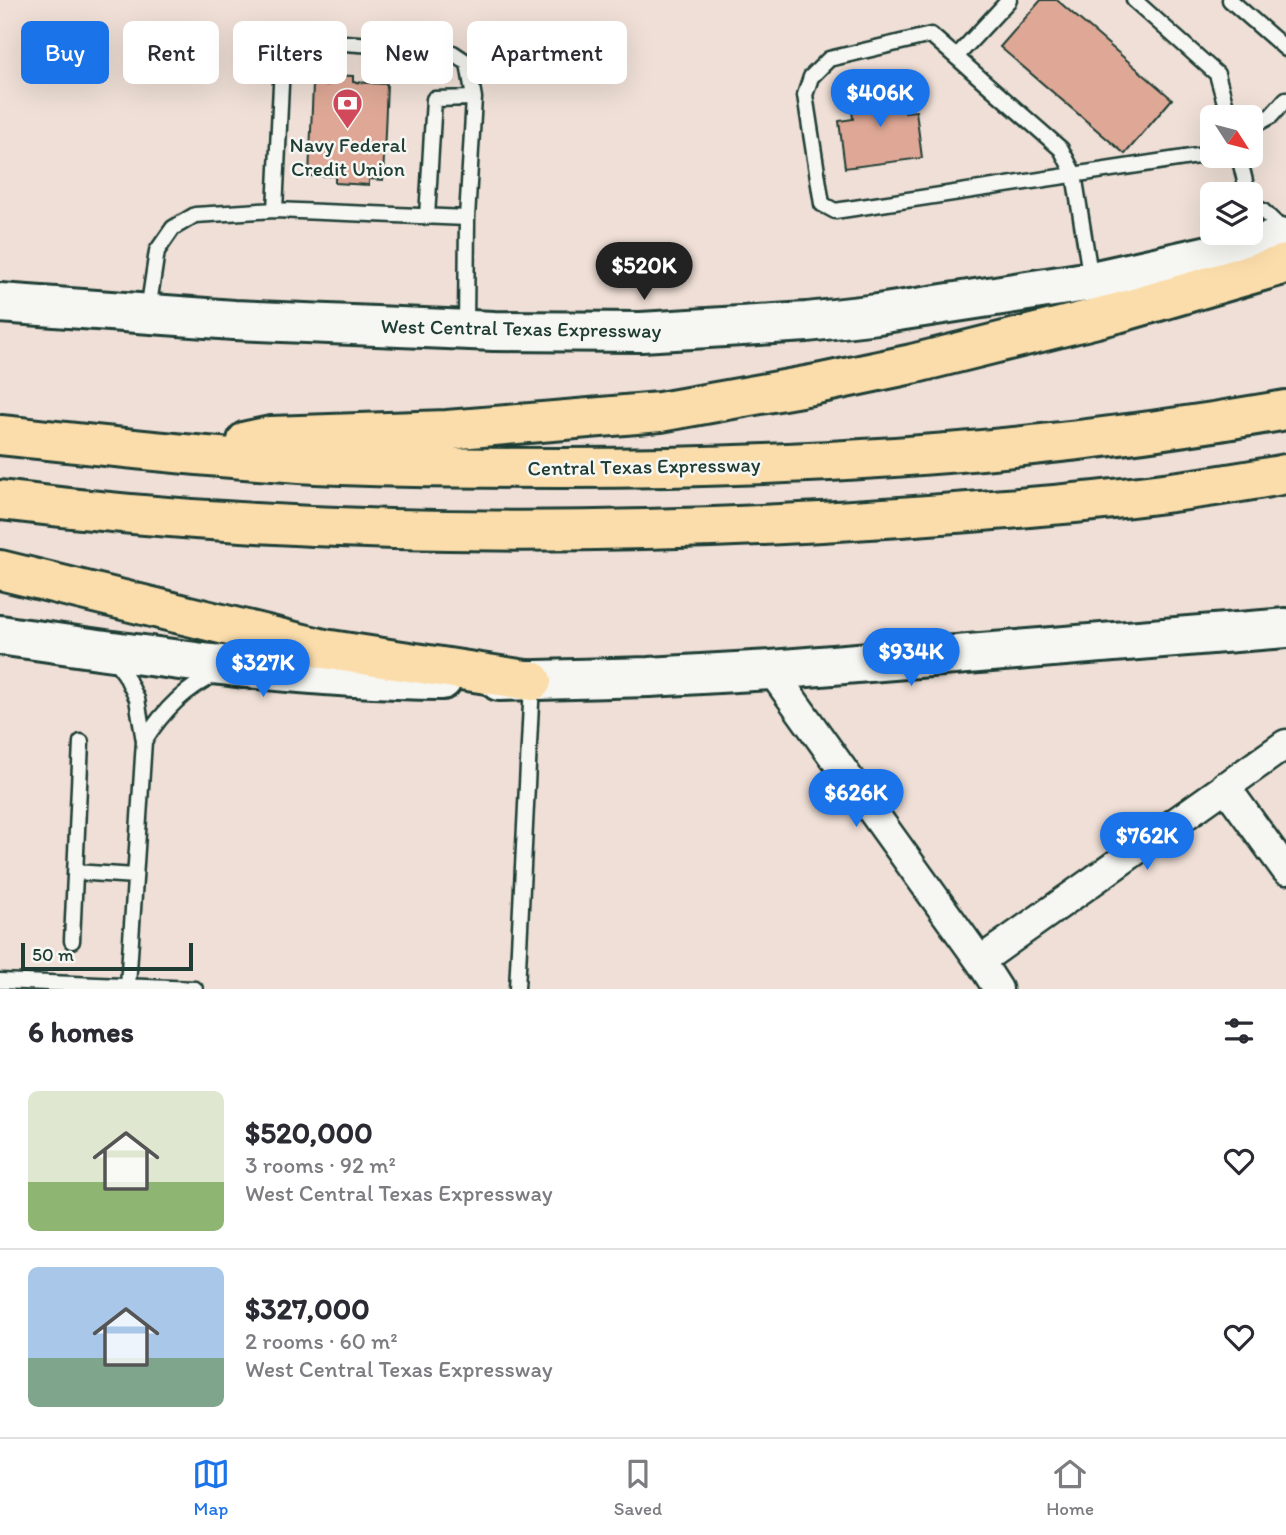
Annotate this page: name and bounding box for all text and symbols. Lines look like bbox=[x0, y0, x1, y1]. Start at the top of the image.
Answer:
chip: Buy bbox=[21, 21, 109, 84]
chip: Rent bbox=[123, 21, 219, 84]
chip: Filters bbox=[233, 21, 347, 84]
chip: New bbox=[361, 21, 453, 84]
chip: Apartment bbox=[467, 21, 627, 84]
pin: $406K bbox=[831, 69, 929, 129]
text: $406K bbox=[847, 78, 913, 106]
bank icon: Navy Federal Credit Union bbox=[331, 87, 365, 131]
north arrow bbox=[1200, 105, 1264, 168]
map controls bbox=[1200, 105, 1263, 245]
place label: Navy Federal Credit Union bbox=[290, 132, 407, 181]
button: layers bbox=[1200, 182, 1263, 245]
pin: $520K bbox=[595, 243, 693, 302]
text: $520K bbox=[612, 251, 676, 279]
street label: West Central Texas Expressway bbox=[380, 313, 662, 343]
street label: Central Texas Expressway bbox=[527, 451, 761, 481]
pin: $934K bbox=[862, 628, 960, 688]
text: $934K bbox=[879, 637, 943, 665]
pin: $327K bbox=[214, 640, 312, 699]
text: $327K bbox=[232, 648, 294, 676]
pin: $626K bbox=[807, 770, 905, 829]
text: $626K bbox=[825, 778, 887, 806]
pin: $762K bbox=[1098, 812, 1196, 872]
text: $762K bbox=[1116, 821, 1178, 849]
scale bar bbox=[21, 940, 192, 972]
text: 50 m bbox=[32, 943, 74, 966]
icon: filters bbox=[1220, 1012, 1258, 1050]
text: 6 homes bbox=[28, 1013, 134, 1050]
text: $520,000 bbox=[245, 1114, 373, 1151]
icon: home bbox=[84, 1119, 168, 1203]
icon: heart bbox=[1220, 1142, 1258, 1180]
text: 3 rooms · 92 m² bbox=[245, 1151, 396, 1179]
text: West Central Texas Expressway bbox=[245, 1179, 553, 1207]
text: $327,000 bbox=[245, 1290, 370, 1327]
icon: home bbox=[84, 1295, 168, 1379]
icon: heart bbox=[1220, 1318, 1258, 1356]
text: 2 rooms · 60 m² bbox=[245, 1327, 398, 1355]
text: West Central Texas Expressway bbox=[245, 1355, 553, 1383]
tab: Map bbox=[192, 1455, 230, 1520]
tab: Saved bbox=[614, 1455, 662, 1520]
tab: Home bbox=[1046, 1455, 1094, 1520]

